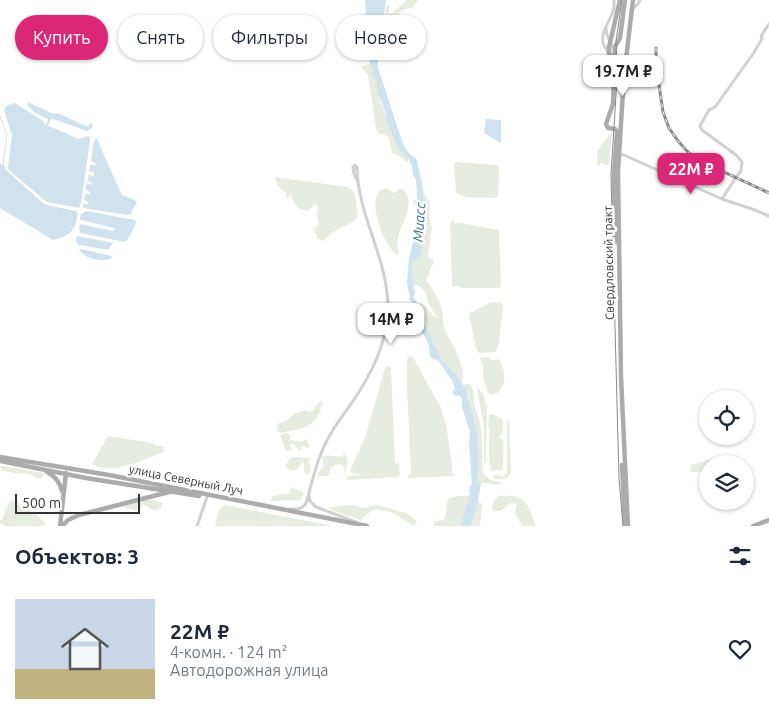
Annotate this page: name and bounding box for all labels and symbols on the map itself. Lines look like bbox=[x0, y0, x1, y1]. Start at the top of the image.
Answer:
pin: 19.7M ₽ bbox=[577, 54, 669, 97]
pin: 22M ₽ bbox=[656, 152, 726, 195]
water label: Миасс bbox=[410, 201, 428, 242]
street label: Свердловский тракт bbox=[601, 205, 616, 320]
pin: 14M ₽ bbox=[356, 302, 426, 345]
street label: улица Северный Луч bbox=[128, 462, 244, 497]
scale bar bbox=[15, 491, 140, 514]

